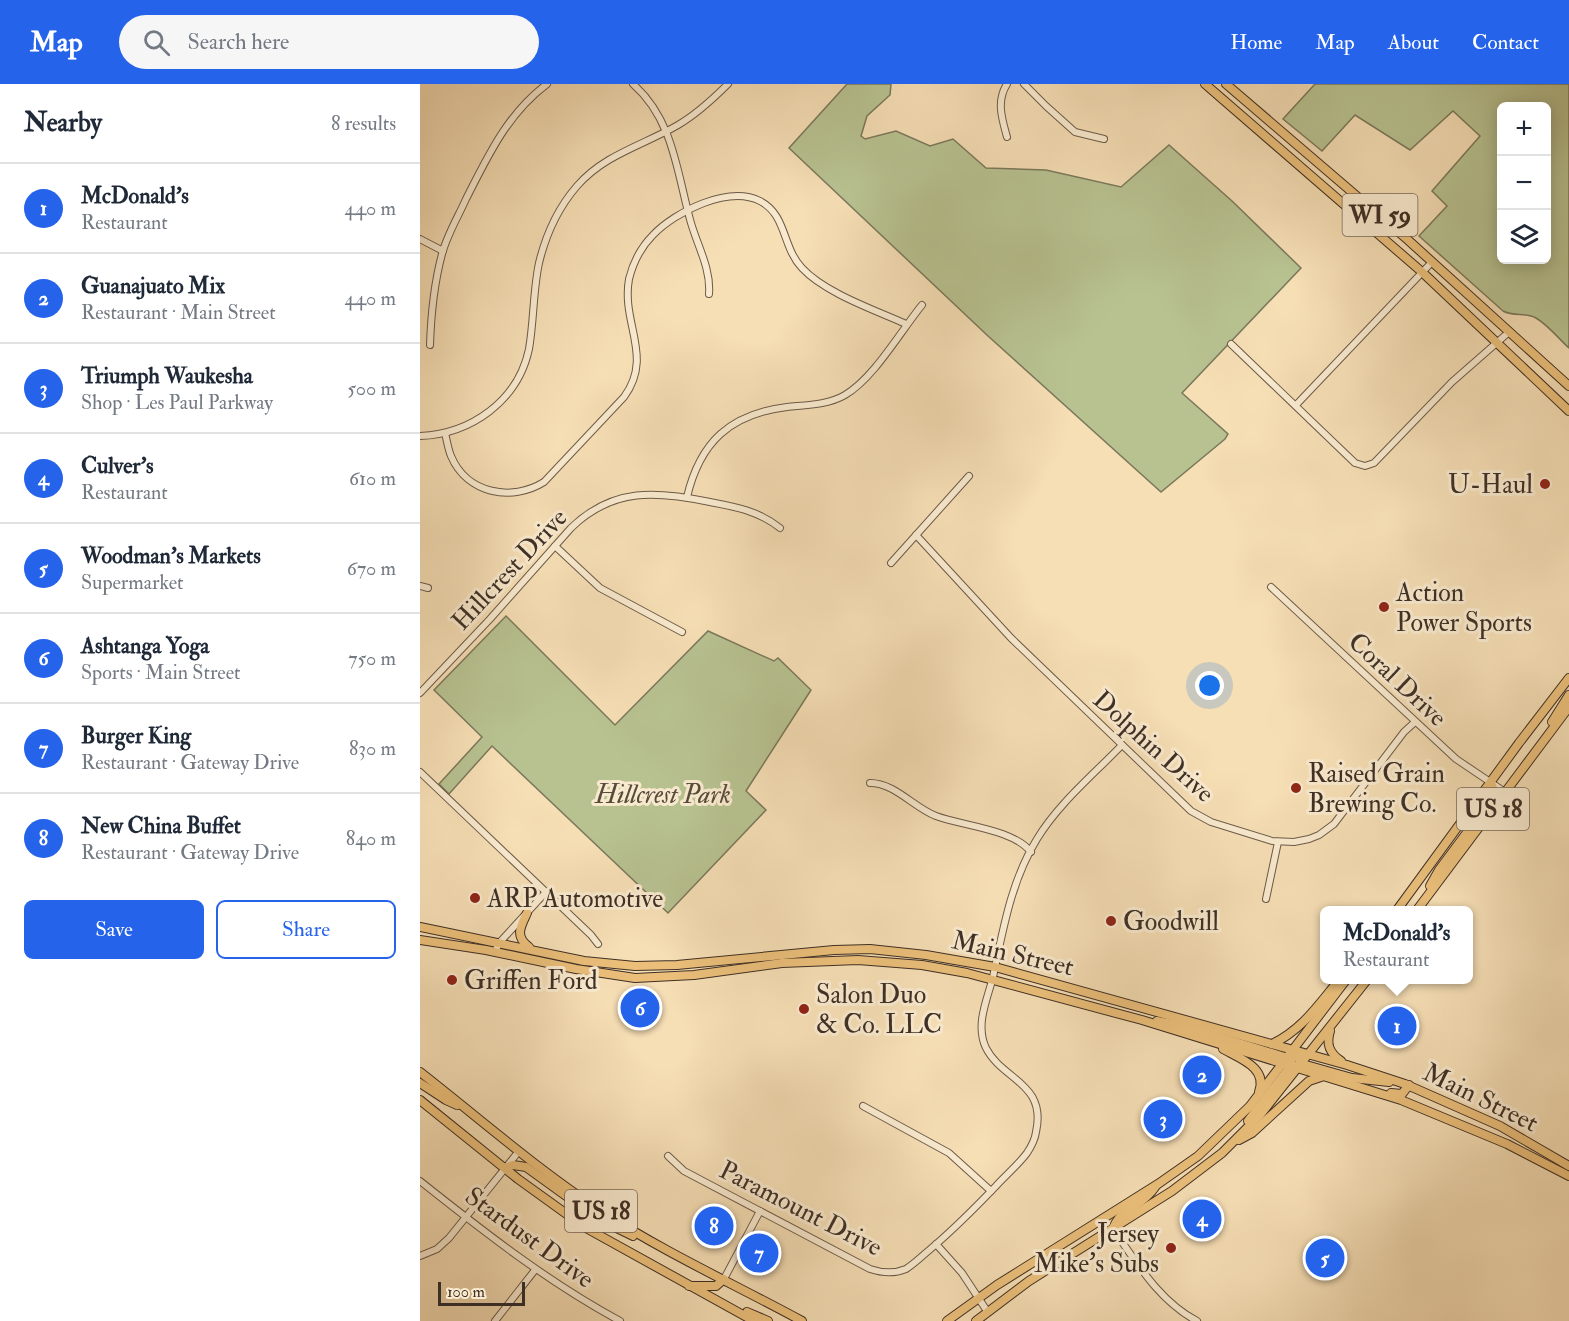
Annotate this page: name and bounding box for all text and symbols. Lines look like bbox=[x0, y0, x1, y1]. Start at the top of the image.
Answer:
search box bbox=[119, 15, 539, 69]
text: Map bbox=[30, 25, 83, 60]
icon: search bbox=[140, 26, 173, 59]
text: Search here bbox=[188, 28, 289, 56]
text: Home bbox=[1230, 29, 1282, 56]
text: Map bbox=[1315, 29, 1355, 56]
text: About bbox=[1388, 29, 1439, 56]
text: Contact bbox=[1472, 29, 1539, 56]
map controls bbox=[1497, 102, 1551, 264]
button: + bbox=[1497, 102, 1551, 156]
text: Nearby bbox=[24, 107, 102, 139]
text: 8 results bbox=[331, 111, 396, 136]
button: − bbox=[1497, 156, 1551, 210]
text: McDonald's bbox=[81, 182, 189, 210]
road number: WI 59 bbox=[1342, 194, 1418, 236]
text: 1 bbox=[40, 196, 47, 221]
text: 440 m bbox=[344, 196, 396, 221]
text: Restaurant bbox=[81, 210, 168, 235]
button: layers bbox=[1497, 210, 1551, 264]
text: Guanajuato Mix bbox=[81, 272, 225, 300]
text: 2 bbox=[38, 286, 49, 311]
text: 440 m bbox=[344, 286, 396, 311]
text: Restaurant · Main Street bbox=[81, 300, 276, 325]
text: Triumph Waukesha bbox=[81, 362, 253, 390]
text: 3 bbox=[40, 376, 47, 401]
text: 500 m bbox=[347, 376, 396, 401]
text: Shop · Les Paul Parkway bbox=[81, 390, 273, 415]
text: Culver's bbox=[81, 452, 153, 480]
text: 4 bbox=[38, 466, 49, 491]
text: 610 m bbox=[349, 466, 396, 491]
place label: U-Haul bbox=[1448, 469, 1533, 501]
marker: U-Haul bbox=[1538, 477, 1552, 491]
text: Restaurant bbox=[81, 480, 168, 505]
street label: Hillcrest Drive bbox=[445, 502, 574, 637]
text: Woodman's Markets bbox=[81, 542, 261, 570]
text: 5 bbox=[39, 556, 48, 581]
text: 670 m bbox=[347, 556, 396, 581]
text: Supermarket bbox=[81, 570, 184, 595]
place label: Action Power Sports bbox=[1395, 577, 1532, 640]
marker: Action Power Sports bbox=[1377, 600, 1391, 614]
street label: Coral Drive bbox=[1341, 626, 1454, 734]
text: Ashtanga Yoga bbox=[81, 632, 209, 660]
text: 6 bbox=[38, 646, 49, 671]
text: 750 m bbox=[348, 646, 396, 671]
text: Sports · Main Street bbox=[81, 660, 241, 685]
your location bbox=[1195, 671, 1224, 700]
street label: Dolphin Drive bbox=[1085, 684, 1221, 810]
text: Burger King bbox=[81, 722, 191, 750]
text: 7 bbox=[39, 736, 48, 761]
text: 830 m bbox=[349, 736, 396, 761]
text: Restaurant · Gateway Drive bbox=[81, 750, 299, 775]
place label: Raised Grain Brewing Co. bbox=[1308, 758, 1445, 820]
park label: Hillcrest Park bbox=[594, 779, 731, 811]
marker: Raised Grain Brewing Co. bbox=[1289, 781, 1303, 795]
road number: US 18 bbox=[1457, 788, 1529, 830]
text: New China Buffet bbox=[81, 812, 241, 840]
text: 8 bbox=[39, 826, 48, 851]
text: 840 m bbox=[346, 826, 396, 851]
text: Restaurant · Gateway Drive bbox=[81, 840, 299, 865]
place label: ARP Automotive bbox=[486, 883, 663, 915]
marker: ARP Automotive bbox=[468, 891, 482, 905]
button: Save bbox=[24, 900, 204, 959]
button: Share bbox=[216, 900, 396, 959]
place label: Goodwill bbox=[1123, 906, 1219, 938]
popup bbox=[1320, 906, 1473, 984]
marker: Goodwill bbox=[1104, 914, 1118, 928]
text: McDonald's bbox=[1343, 919, 1450, 947]
street label: Main Street bbox=[949, 924, 1077, 984]
text: Restaurant bbox=[1343, 947, 1429, 972]
place label: Griffen Ford bbox=[464, 965, 598, 997]
marker: Griffen Ford bbox=[445, 973, 459, 987]
place label: Salon Duo & Co. LLC bbox=[816, 979, 942, 1041]
pin: 6 bbox=[620, 986, 660, 1030]
marker: Salon Duo & Co. LLC bbox=[797, 1002, 811, 1016]
pin: 1 bbox=[1378, 1004, 1416, 1048]
pin: 2 bbox=[1182, 1052, 1222, 1098]
street label: Main Street bbox=[1418, 1056, 1543, 1139]
pin: 3 bbox=[1144, 1096, 1182, 1142]
street label: Paramount Drive bbox=[714, 1154, 887, 1264]
street label: Stardust Drive bbox=[459, 1180, 600, 1295]
road number: US 18 bbox=[565, 1190, 637, 1232]
pin: 4 bbox=[1182, 1196, 1222, 1242]
pin: 8 bbox=[694, 1204, 734, 1248]
place label: Jersey Mike's Subs bbox=[1034, 1218, 1160, 1280]
pin: 7 bbox=[740, 1230, 778, 1276]
pin: 5 bbox=[1306, 1236, 1344, 1280]
marker: Jersey Mike's Subs bbox=[1164, 1241, 1178, 1255]
scale bar bbox=[438, 1279, 525, 1306]
text: 100 m bbox=[447, 1282, 485, 1302]

